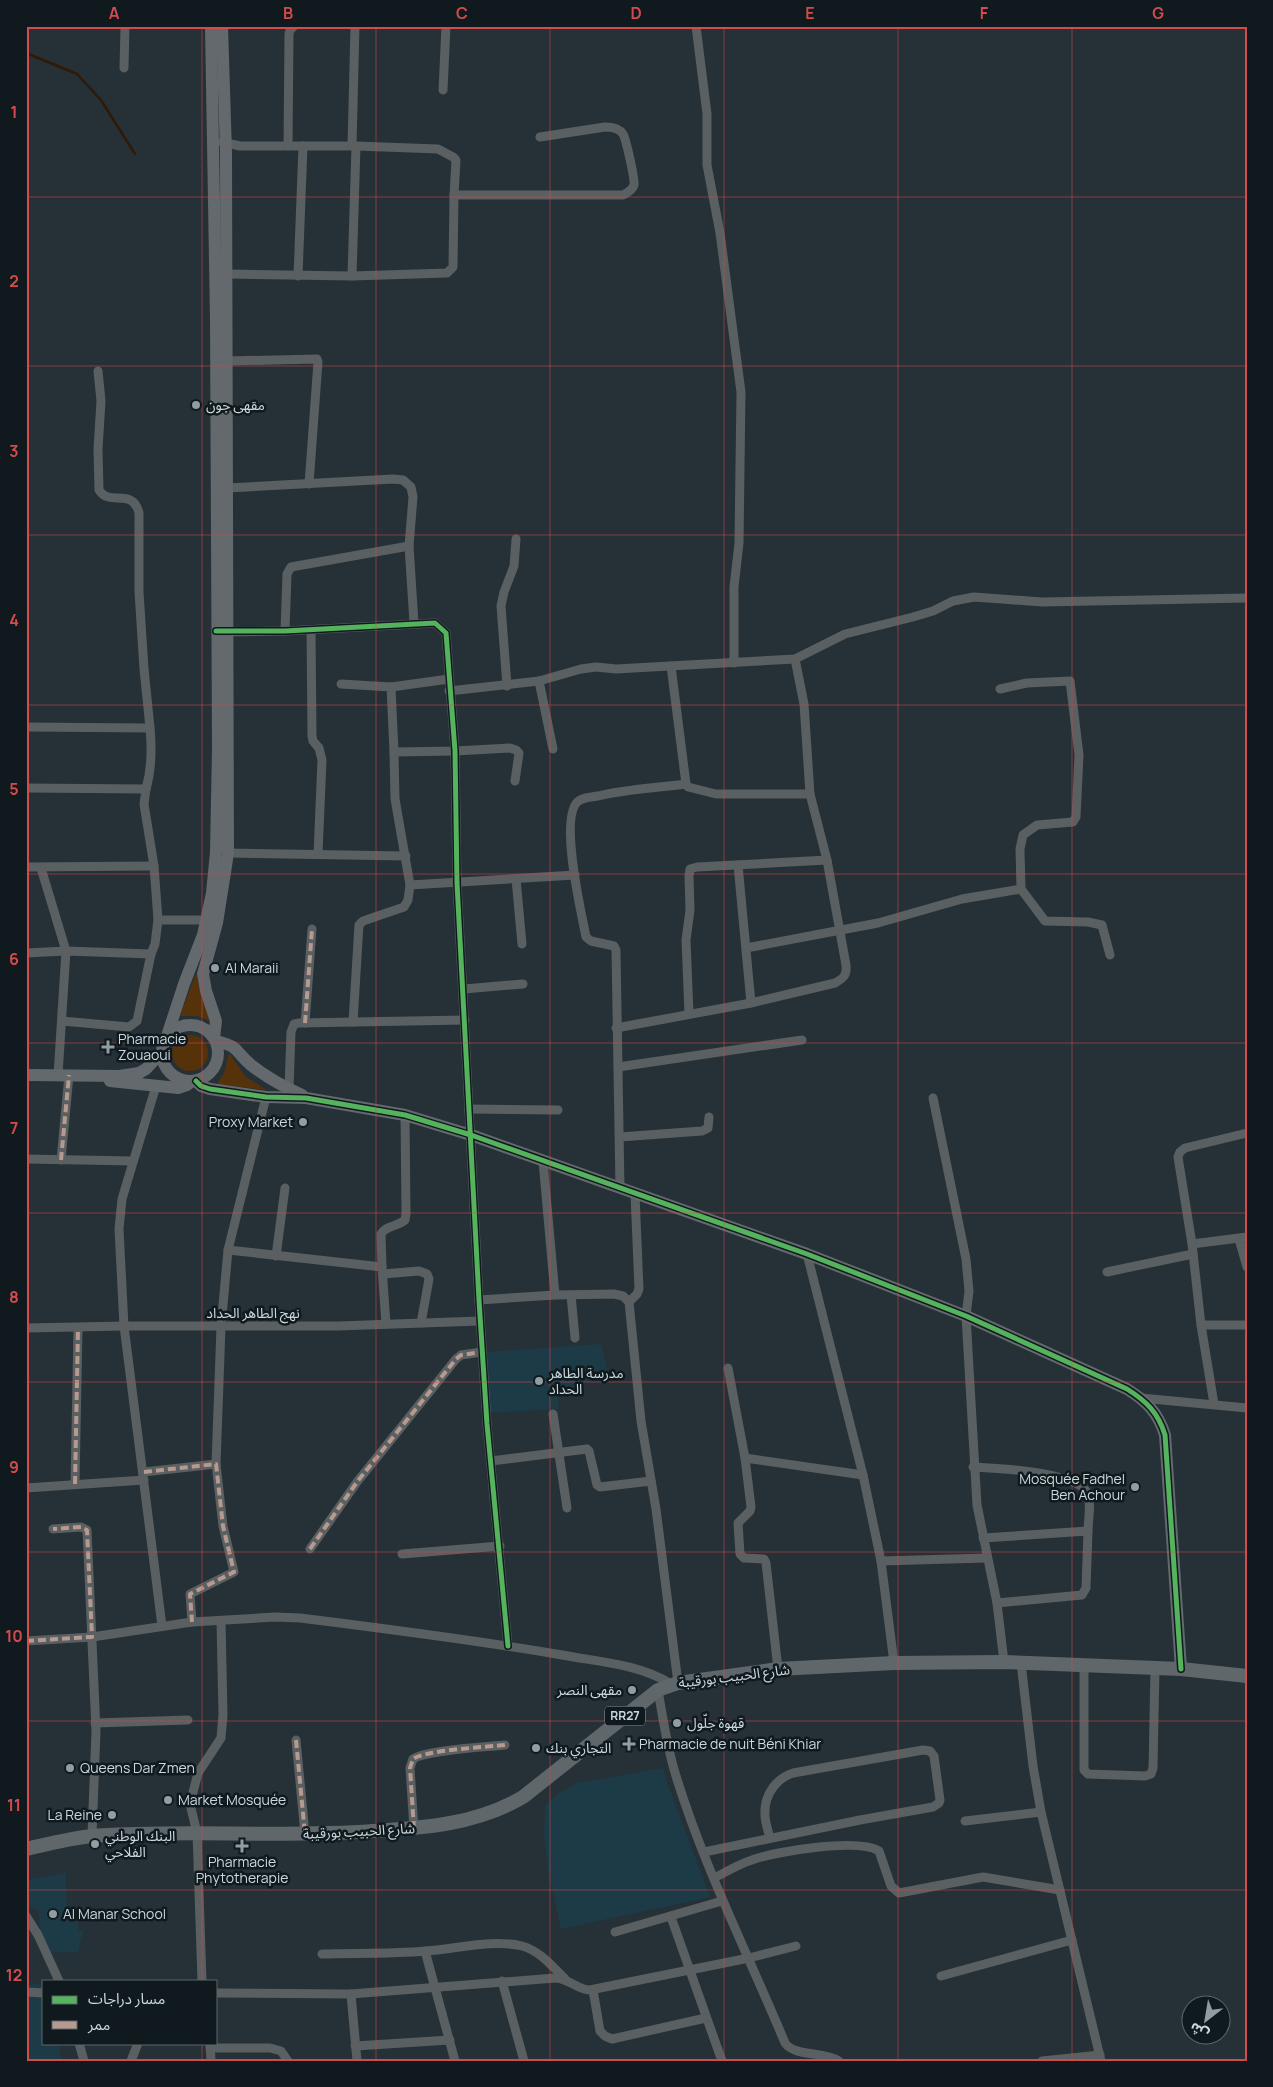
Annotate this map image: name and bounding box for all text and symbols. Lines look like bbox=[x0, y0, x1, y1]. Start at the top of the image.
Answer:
text: A bbox=[109, 2, 120, 24]
text: B bbox=[283, 2, 293, 24]
text: C bbox=[456, 2, 468, 24]
text: D bbox=[630, 2, 642, 24]
text: E bbox=[805, 2, 815, 24]
text: F bbox=[980, 2, 989, 24]
text: G bbox=[1152, 2, 1164, 24]
text: 1 bbox=[10, 101, 18, 123]
text: 2 bbox=[9, 270, 19, 292]
place label: مقهى جون bbox=[206, 395, 265, 414]
marker: مقهى جون bbox=[190, 399, 202, 411]
text: 3 bbox=[9, 440, 19, 462]
text: 4 bbox=[9, 609, 19, 631]
text: 5 bbox=[9, 778, 19, 800]
text: 6 bbox=[9, 948, 19, 970]
place label: Al Maraii bbox=[225, 958, 279, 977]
marker: Al Maraii bbox=[209, 962, 221, 974]
place label: Pharmacie Zouaoui bbox=[118, 1029, 186, 1064]
marker: Pharmacie Zouaoui bbox=[102, 1041, 114, 1053]
place label: Proxy Market bbox=[209, 1112, 293, 1131]
marker: Proxy Market bbox=[297, 1116, 309, 1128]
text: 7 bbox=[10, 1117, 18, 1139]
text: 8 bbox=[9, 1286, 19, 1308]
street label: نهج الطاهر الحداد bbox=[206, 1303, 300, 1324]
place label: مدرسة الطاهر الحداد bbox=[548, 1363, 624, 1398]
marker: مدرسة الطاهر الحداد bbox=[533, 1375, 545, 1387]
text: 9 bbox=[9, 1456, 19, 1478]
place label: Mosquée Fadhel Ben Achour bbox=[1019, 1469, 1125, 1504]
marker: Mosquée Fadhel Ben Achour bbox=[1129, 1481, 1141, 1493]
text: 10 bbox=[5, 1625, 23, 1647]
street label: شارع الحبيب بورقيبة bbox=[677, 1659, 791, 1694]
place label: مقهى النصر bbox=[556, 1680, 622, 1699]
marker: مقهى النصر bbox=[626, 1684, 638, 1696]
road number: RR27 bbox=[605, 1706, 645, 1725]
place label: قهوة جلّول bbox=[687, 1713, 744, 1732]
marker: قهوة جلّول bbox=[671, 1717, 683, 1729]
place label: Pharmacie de nuit Béni Khiar bbox=[639, 1734, 821, 1753]
place label: التجاري بنك bbox=[546, 1738, 611, 1759]
marker: Pharmacie de nuit Béni Khiar bbox=[623, 1738, 635, 1750]
marker: التجاري بنك bbox=[530, 1742, 542, 1754]
place label: Queens Dar Zmen bbox=[80, 1758, 195, 1777]
marker: Queens Dar Zmen bbox=[64, 1762, 76, 1774]
place label: Market Mosquée bbox=[178, 1790, 286, 1809]
text: 11 bbox=[7, 1794, 21, 1816]
marker: Market Mosquée bbox=[162, 1794, 174, 1806]
place label: La Reine bbox=[48, 1805, 102, 1824]
marker: La Reine bbox=[106, 1809, 118, 1821]
street label: شارع الحبيب بورقيبة bbox=[302, 1818, 416, 1845]
place label: البنك الوطني الفلاحي bbox=[105, 1826, 175, 1863]
marker: البنك الوطني الفلاحي bbox=[89, 1838, 101, 1850]
marker: Pharmacie Phytotherapie bbox=[236, 1840, 248, 1852]
place label: Pharmacie Phytotherapie bbox=[196, 1852, 288, 1887]
place label: Al Manar School bbox=[63, 1904, 166, 1923]
marker: Al Manar School bbox=[47, 1908, 59, 1920]
text: 12 bbox=[6, 1964, 22, 1986]
legend bbox=[42, 1980, 218, 2044]
text: مسار دراجات bbox=[88, 1988, 165, 2009]
north arrow bbox=[1180, 1994, 1230, 2044]
text: ممر bbox=[87, 2014, 111, 2035]
text: ش bbox=[1186, 2018, 1212, 2045]

